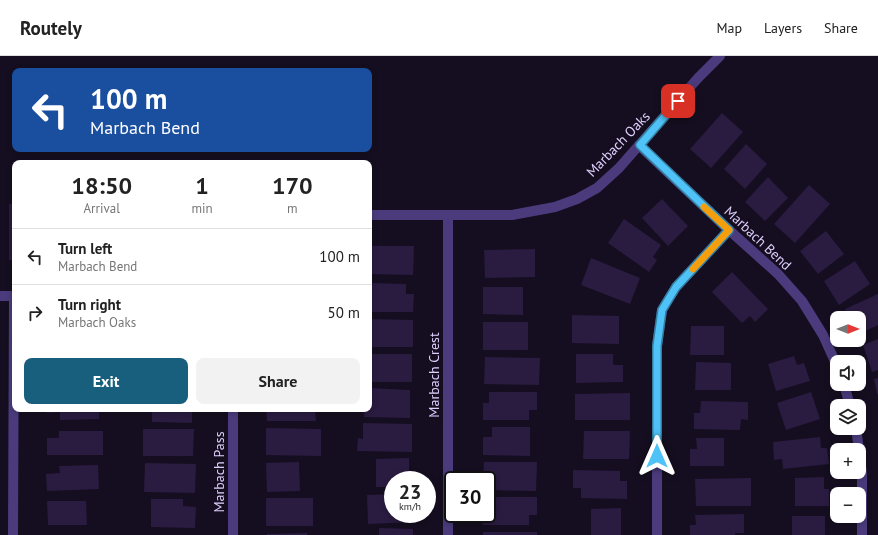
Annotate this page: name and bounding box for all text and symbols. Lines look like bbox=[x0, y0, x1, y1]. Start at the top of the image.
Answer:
text: Routely bbox=[20, 16, 82, 40]
text: Map bbox=[716, 19, 742, 37]
text: Layers bbox=[764, 19, 802, 37]
text: Share bbox=[824, 19, 858, 37]
text: 100 m bbox=[90, 80, 167, 117]
icon: left bbox=[24, 84, 76, 136]
pin bbox=[661, 84, 695, 118]
icon: arrive bbox=[667, 90, 689, 112]
street label: Marbach Oaks bbox=[582, 107, 654, 181]
text: Marbach Bend bbox=[90, 116, 200, 139]
text: 18:50 bbox=[71, 170, 132, 201]
text: 1 bbox=[195, 170, 209, 201]
text: 170 bbox=[272, 170, 313, 201]
text: Arrival bbox=[84, 200, 120, 217]
text: min bbox=[191, 200, 213, 217]
text: m bbox=[287, 200, 298, 217]
street label: Marbach Bend bbox=[721, 202, 795, 274]
text: Turn left bbox=[58, 239, 112, 258]
icon: left bbox=[24, 246, 46, 268]
text: 100 m bbox=[319, 247, 360, 266]
text: Marbach Bend bbox=[58, 258, 137, 275]
text: Turn right bbox=[58, 295, 121, 314]
icon: right bbox=[24, 302, 46, 324]
text: 50 m bbox=[327, 303, 360, 322]
north arrow bbox=[830, 311, 866, 347]
map controls bbox=[830, 311, 866, 523]
text: Marbach Oaks bbox=[58, 314, 136, 331]
street label: Marbach Crest bbox=[425, 332, 443, 418]
button: sound bbox=[830, 355, 866, 391]
button: Exit bbox=[24, 358, 188, 404]
button: Share bbox=[196, 358, 360, 404]
button: layers bbox=[830, 399, 866, 435]
street label: Marbach Pass bbox=[210, 431, 228, 513]
position arrow bbox=[636, 435, 678, 477]
button: + bbox=[830, 443, 866, 479]
speed limit sign: 30 bbox=[444, 471, 496, 523]
text: 23 bbox=[399, 479, 421, 505]
button: − bbox=[830, 487, 866, 523]
text: km/h bbox=[399, 500, 421, 513]

